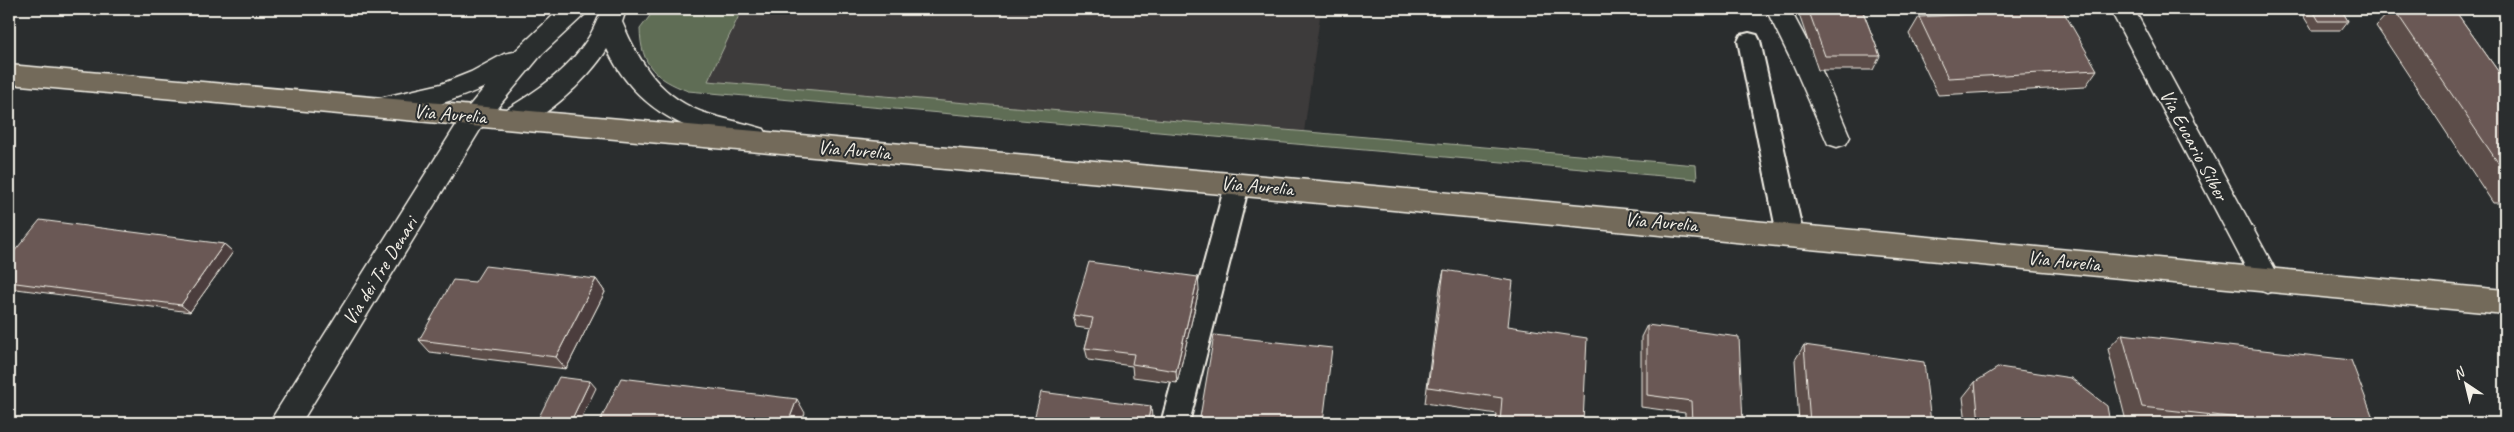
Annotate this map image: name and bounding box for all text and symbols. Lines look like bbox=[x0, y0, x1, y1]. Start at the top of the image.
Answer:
street label: Via Eucario Silber bbox=[2154, 85, 2235, 207]
street label: Via Aurelia bbox=[413, 98, 489, 130]
street label: Via Aurelia bbox=[817, 134, 893, 166]
street label: Via Aurelia bbox=[1220, 170, 1296, 202]
street label: Via Aurelia bbox=[1624, 206, 1700, 238]
street label: Via dei Tre Denari bbox=[337, 210, 424, 330]
street label: Via Aurelia bbox=[2026, 245, 2103, 277]
north arrow bbox=[2442, 360, 2492, 410]
text: N bbox=[2450, 363, 2469, 383]

